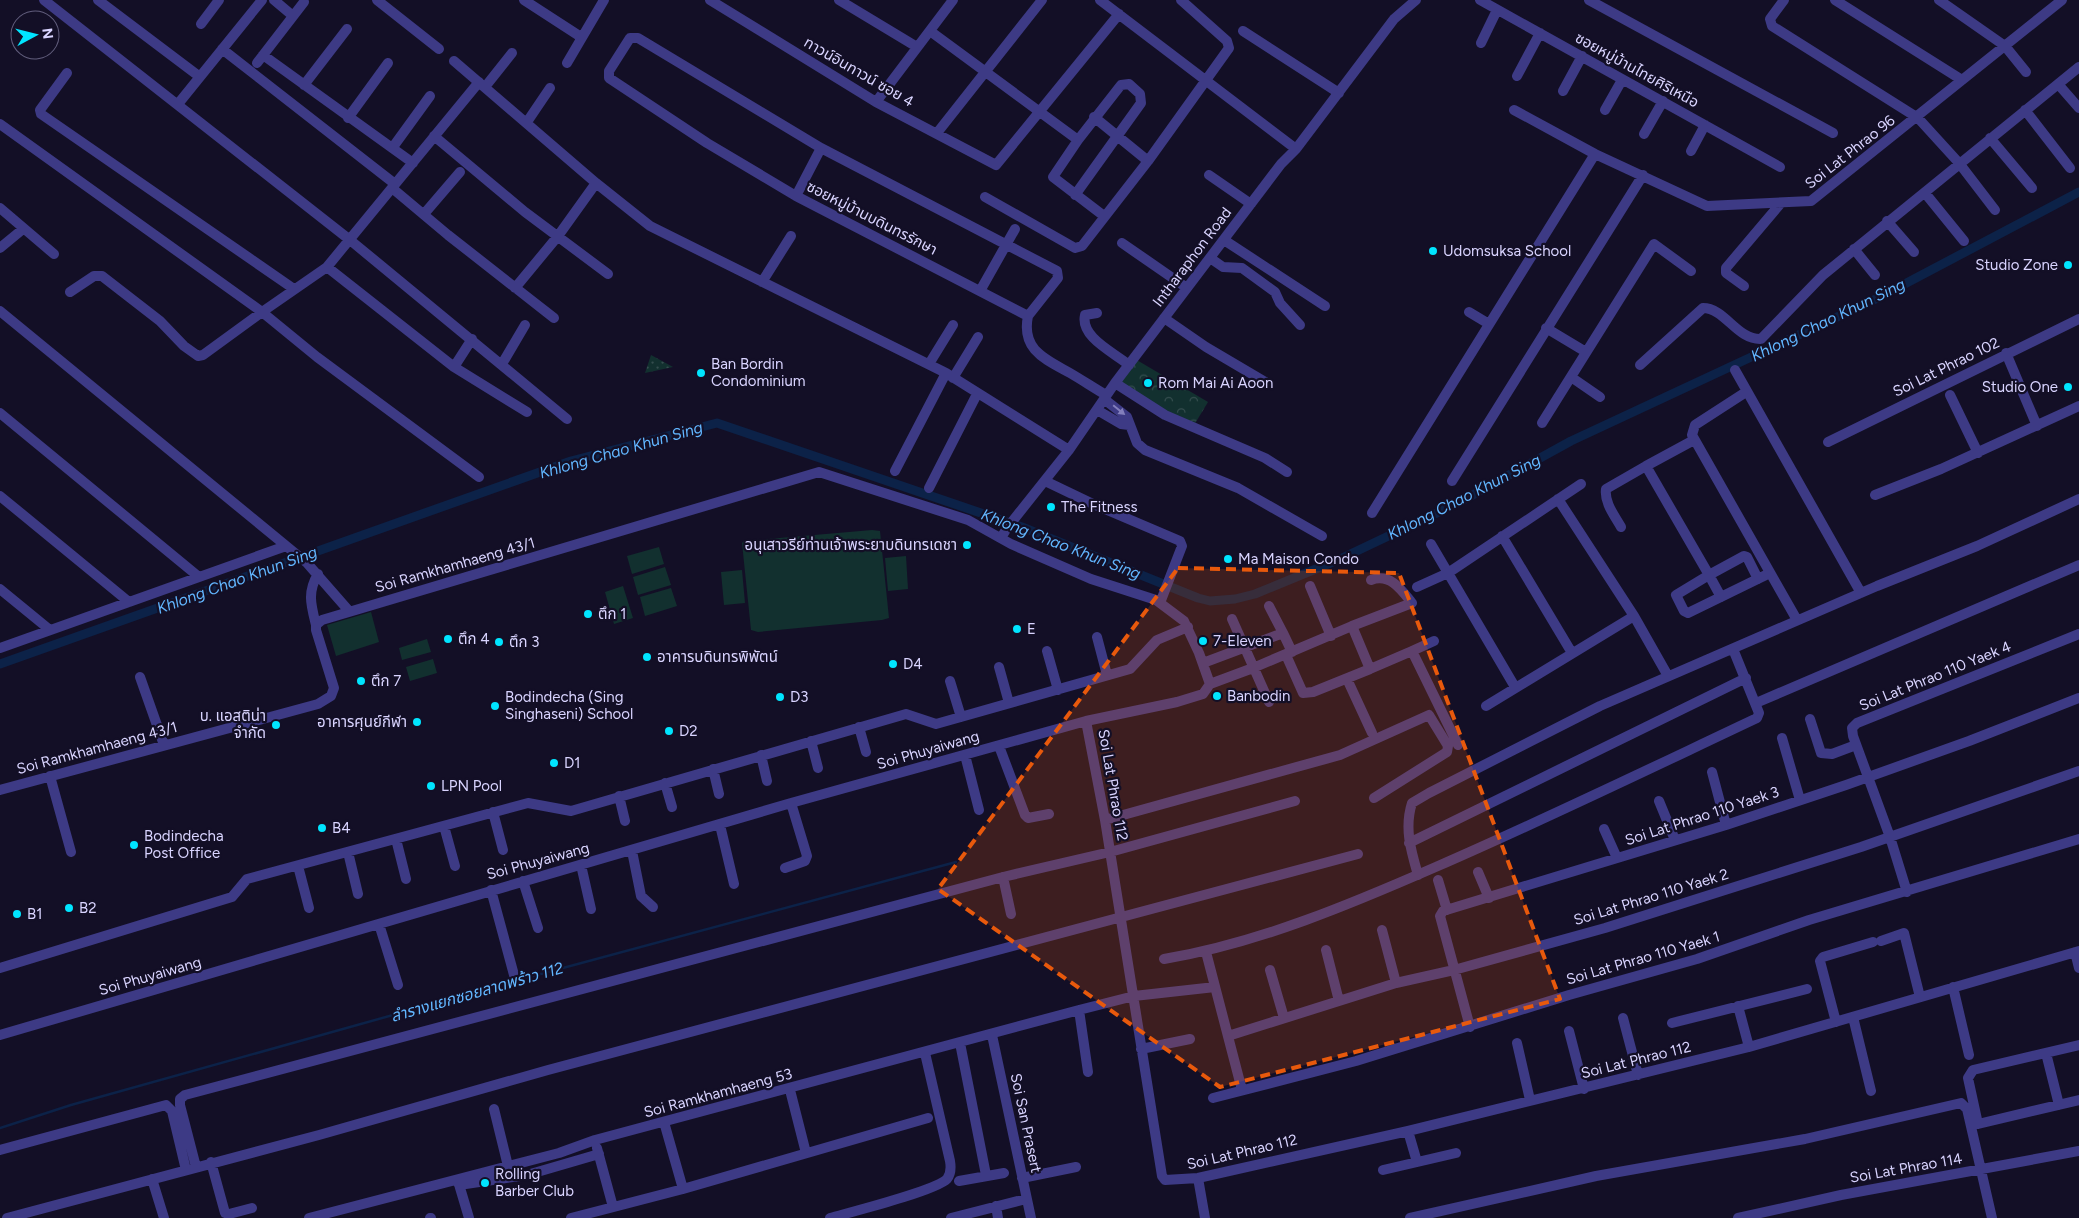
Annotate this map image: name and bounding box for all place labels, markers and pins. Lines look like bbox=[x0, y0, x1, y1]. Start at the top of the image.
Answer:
place label: Udomsuksa School bbox=[1443, 242, 1571, 260]
marker: Udomsuksa School bbox=[1427, 245, 1439, 257]
place label: Studio Zone bbox=[1975, 256, 2058, 274]
marker: Studio Zone bbox=[2062, 259, 2074, 271]
place label: Ban Bordin Condominium bbox=[711, 355, 806, 390]
marker: Ban Bordin Condominium bbox=[695, 367, 707, 379]
place label: Rom Mai Ai Aoon bbox=[1158, 374, 1273, 392]
marker: Rom Mai Ai Aoon bbox=[1142, 377, 1154, 389]
place label: Studio One bbox=[1982, 378, 2058, 396]
marker: Studio One bbox=[2062, 381, 2074, 393]
place label: The Fitness bbox=[1061, 498, 1137, 516]
marker: The Fitness bbox=[1045, 501, 1057, 513]
place label: อนุเสาวรีย์ท่านเจ้าพระยาบดินทรเดชา bbox=[745, 536, 957, 554]
marker: อนุเสาวรีย์ท่านเจ้าพระยาบดินทรเดชา bbox=[961, 539, 973, 551]
place label: Ma Maison Condo bbox=[1238, 550, 1359, 568]
marker: Ma Maison Condo bbox=[1222, 553, 1234, 565]
place label: ตึก 1 bbox=[598, 605, 626, 623]
marker: ตึก 1 bbox=[582, 608, 594, 620]
place label: E bbox=[1027, 620, 1036, 638]
marker: E bbox=[1011, 623, 1023, 635]
place label: ตึก 4 bbox=[458, 630, 490, 648]
place label: 7-Eleven bbox=[1213, 632, 1272, 650]
marker: ตึก 4 bbox=[442, 633, 454, 645]
place label: ตึก 3 bbox=[509, 633, 539, 651]
marker: 7-Eleven bbox=[1197, 635, 1209, 647]
marker: ตึก 3 bbox=[493, 636, 505, 648]
place label: อาคารบดินทรพิพัตน์ bbox=[657, 648, 778, 666]
marker: อาคารบดินทรพิพัตน์ bbox=[641, 651, 653, 663]
place label: D4 bbox=[903, 655, 923, 673]
marker: D4 bbox=[887, 658, 899, 670]
place label: ตึก 7 bbox=[371, 672, 401, 690]
marker: ตึก 7 bbox=[355, 675, 367, 687]
place label: Banbodin bbox=[1227, 687, 1290, 705]
place label: Bodindecha (Sing Singhaseni) School bbox=[505, 688, 633, 723]
place label: D3 bbox=[790, 688, 808, 706]
marker: Banbodin bbox=[1211, 690, 1223, 702]
marker: D3 bbox=[774, 691, 786, 703]
marker: Bodindecha (Sing Singhaseni) School bbox=[489, 700, 501, 712]
place label: บ. แอสติน่า จำกัด bbox=[200, 707, 266, 742]
place label: อาคารศุนย์กีฬา bbox=[317, 713, 407, 731]
marker: อาคารศุนย์กีฬา bbox=[411, 716, 423, 728]
marker: บ. แอสติน่า จำกัด bbox=[270, 719, 282, 731]
place label: D2 bbox=[679, 722, 698, 740]
marker: D2 bbox=[663, 725, 675, 737]
place label: D1 bbox=[564, 754, 581, 772]
marker: D1 bbox=[548, 757, 560, 769]
place label: LPN Pool bbox=[441, 777, 502, 795]
marker: LPN Pool bbox=[425, 780, 437, 792]
place label: B4 bbox=[332, 819, 350, 837]
marker: B4 bbox=[316, 822, 328, 834]
place label: Bodindecha Post Office bbox=[144, 827, 224, 862]
marker: Bodindecha Post Office bbox=[128, 839, 140, 851]
place label: B2 bbox=[79, 899, 97, 917]
marker: B2 bbox=[63, 902, 75, 914]
place label: B1 bbox=[27, 905, 42, 923]
marker: B1 bbox=[11, 908, 23, 920]
place label: Rolling Barber Club bbox=[495, 1165, 574, 1200]
marker: Rolling Barber Club bbox=[479, 1177, 491, 1189]

